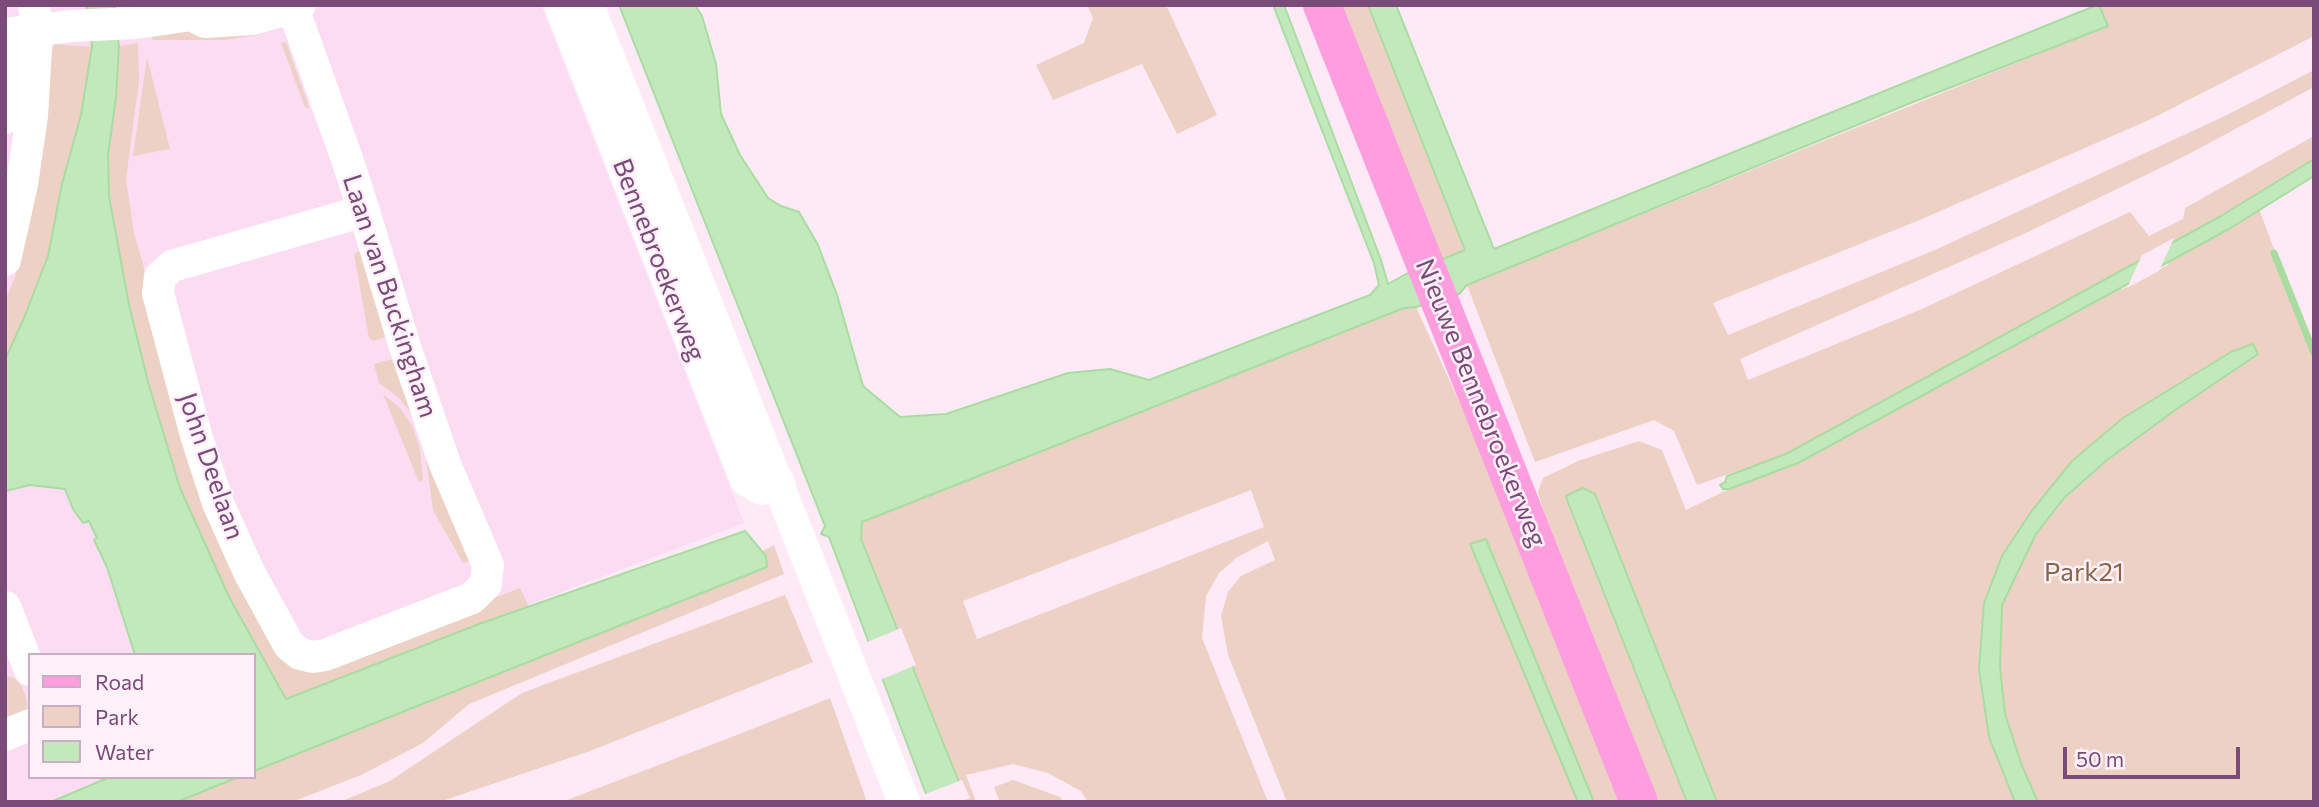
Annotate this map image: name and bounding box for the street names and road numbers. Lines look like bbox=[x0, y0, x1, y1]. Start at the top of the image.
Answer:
street label: Bennebroekerweg bbox=[606, 154, 712, 366]
street label: Laan van Buckingham bbox=[336, 171, 444, 421]
street label: Nieuwe Bennebroekerweg bbox=[1409, 254, 1553, 552]
street label: John Deelaan bbox=[171, 389, 251, 543]

